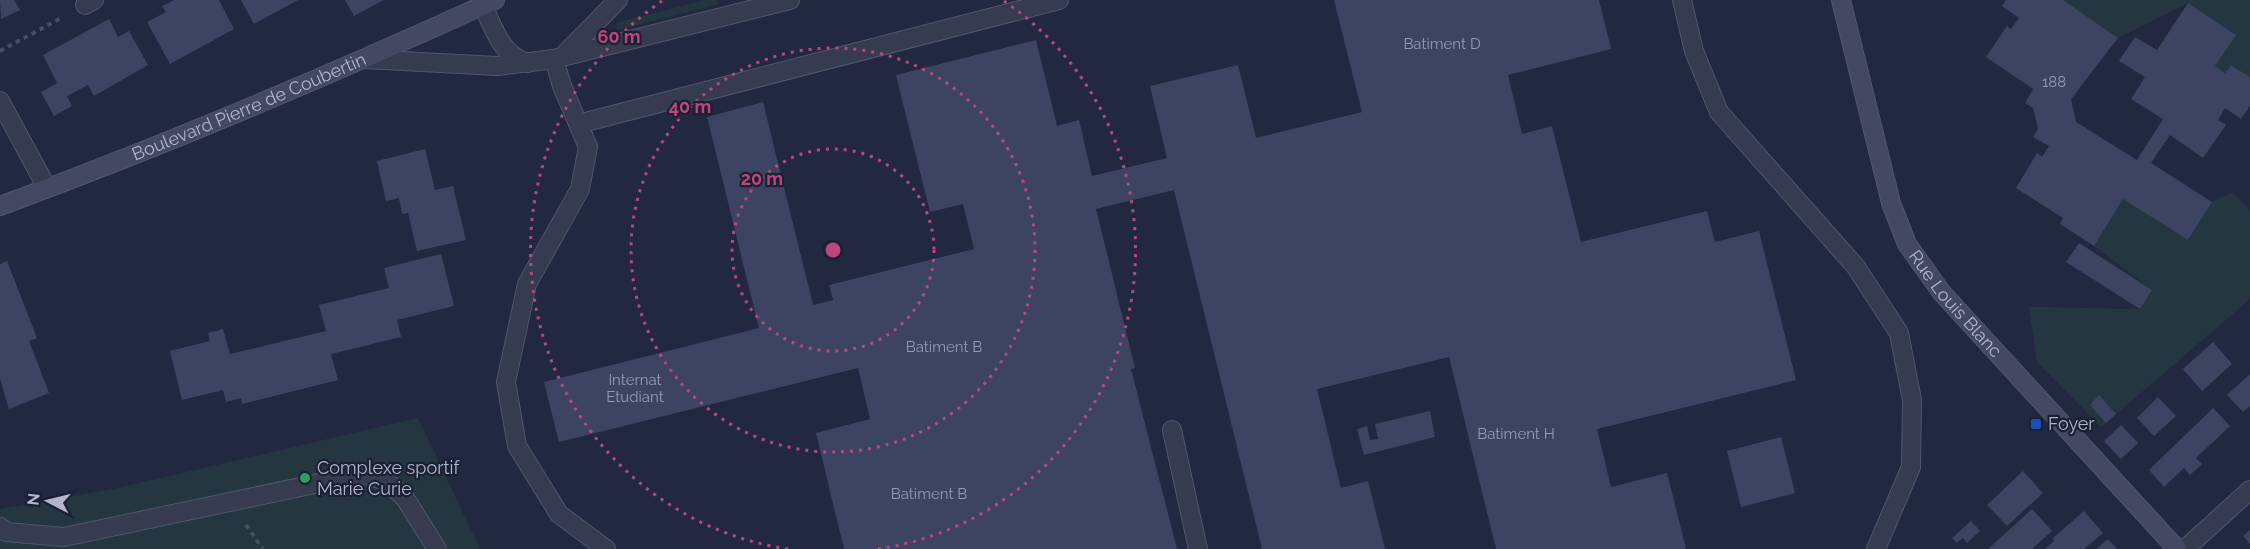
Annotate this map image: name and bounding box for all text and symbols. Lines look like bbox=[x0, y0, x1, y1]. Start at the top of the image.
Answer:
text: 60 m bbox=[597, 26, 641, 47]
house number: Batiment D bbox=[1403, 35, 1481, 53]
street label: Boulevard Pierre de Coubertin bbox=[129, 48, 369, 164]
house number: 188 bbox=[2042, 73, 2066, 91]
text: 40 m bbox=[669, 96, 711, 117]
text: 20 m bbox=[741, 168, 783, 189]
centre of rings bbox=[823, 240, 843, 260]
street label: Rue Louis Blanc bbox=[1905, 246, 2007, 361]
house number: Batiment B bbox=[906, 338, 982, 356]
house number: Internat Etudiant bbox=[606, 371, 664, 406]
place label: Foyer bbox=[2048, 413, 2095, 434]
marker: Foyer bbox=[2029, 417, 2043, 431]
house number: Batiment H bbox=[1477, 425, 1555, 443]
place label: Complexe sportif Marie Curie bbox=[317, 457, 460, 499]
north arrow bbox=[18, 471, 78, 531]
marker: Complexe sportif Marie Curie bbox=[298, 471, 312, 485]
house number: Batiment B bbox=[891, 485, 967, 503]
text: N bbox=[23, 492, 44, 506]

